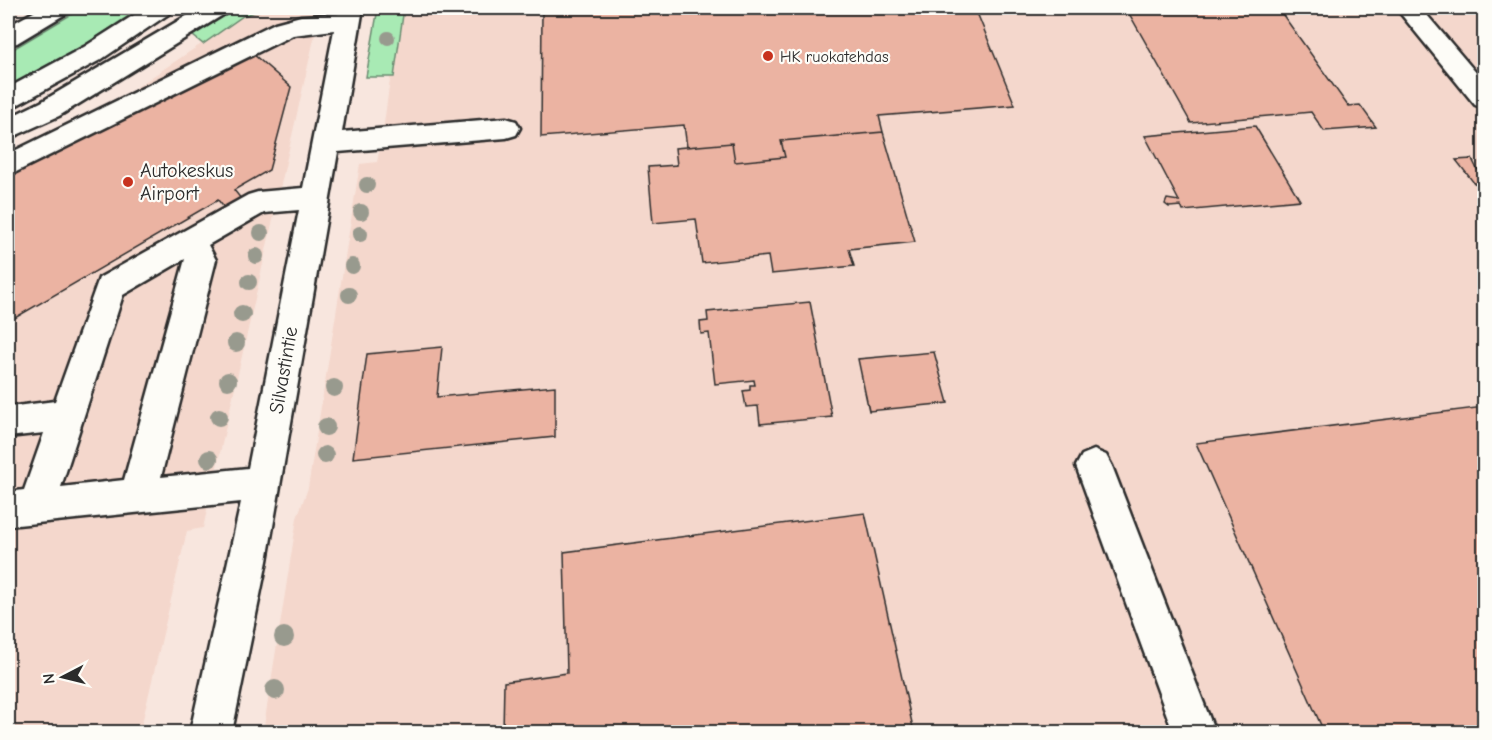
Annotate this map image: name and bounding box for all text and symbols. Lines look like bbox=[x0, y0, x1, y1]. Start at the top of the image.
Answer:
place label: HK ruokatehdas bbox=[780, 48, 889, 66]
marker: HK ruokatehdas bbox=[761, 49, 775, 63]
place label: Autokeskus Airport bbox=[140, 159, 233, 205]
marker: Autokeskus Airport bbox=[121, 175, 135, 189]
street label: Silvastintie bbox=[265, 325, 302, 415]
north arrow bbox=[33, 647, 93, 707]
text: N bbox=[40, 672, 59, 685]

